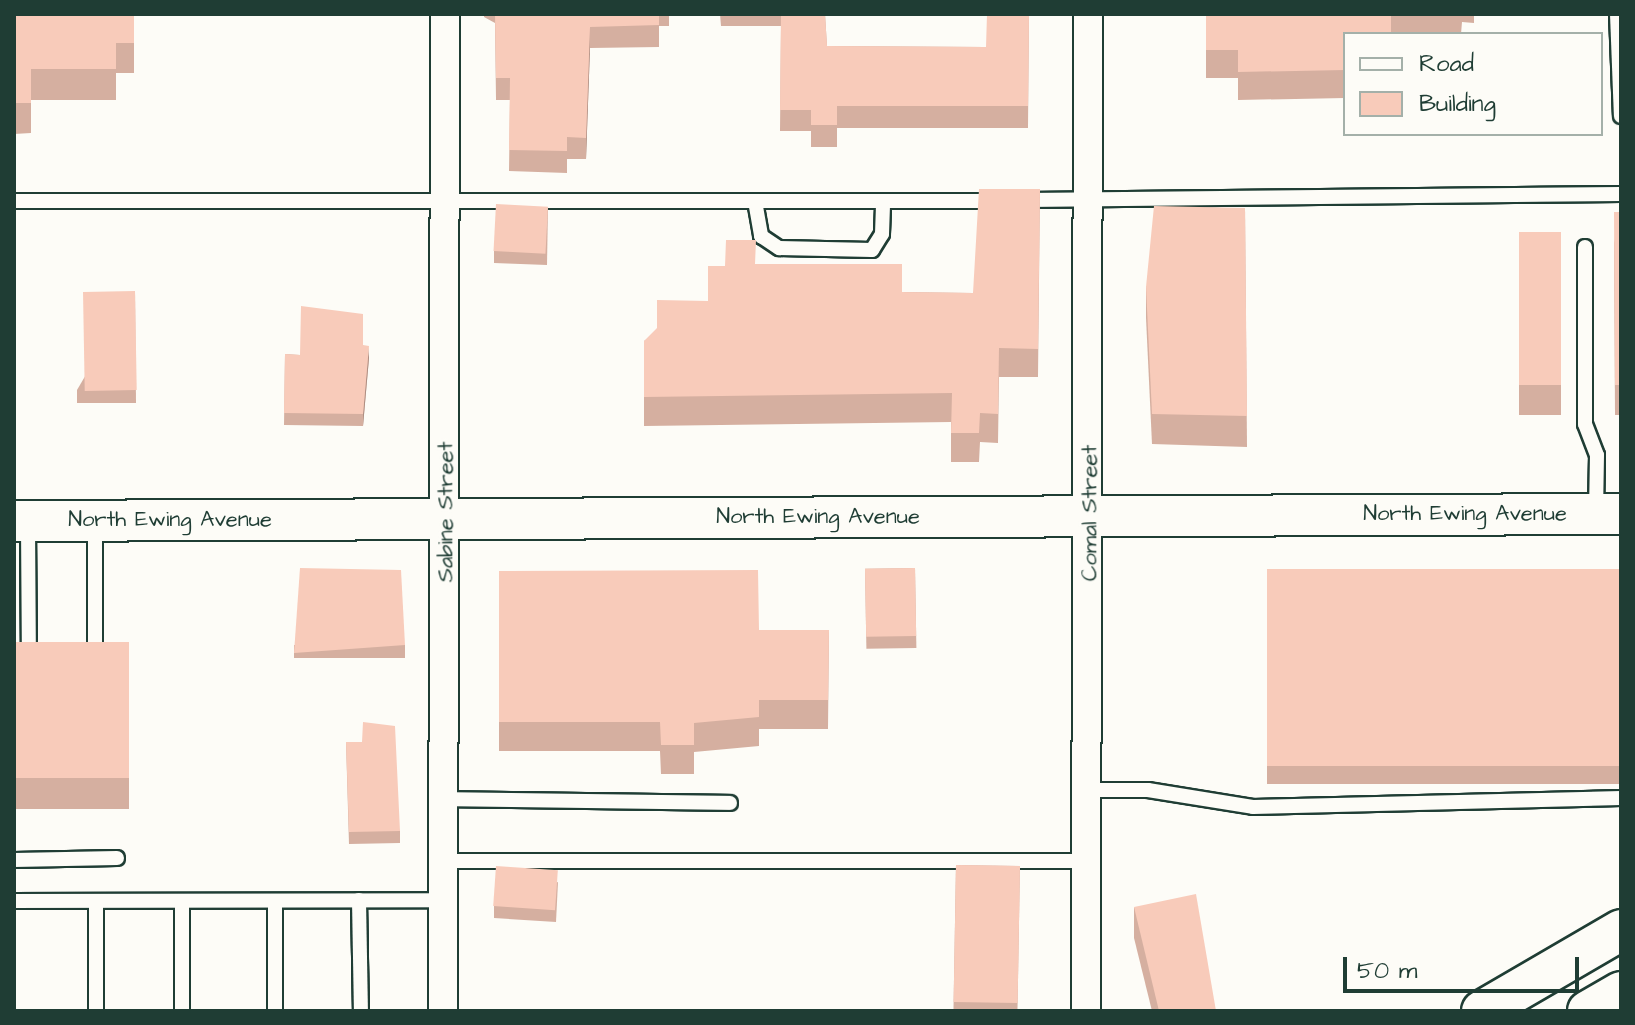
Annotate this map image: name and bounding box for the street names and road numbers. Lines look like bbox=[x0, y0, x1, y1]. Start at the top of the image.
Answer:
street label: Sabine Street bbox=[433, 442, 459, 582]
street label: Comal Street bbox=[1077, 445, 1103, 581]
street label: North Ewing Avenue bbox=[1363, 501, 1567, 527]
street label: North Ewing Avenue bbox=[716, 504, 920, 530]
street label: North Ewing Avenue bbox=[68, 507, 272, 533]

